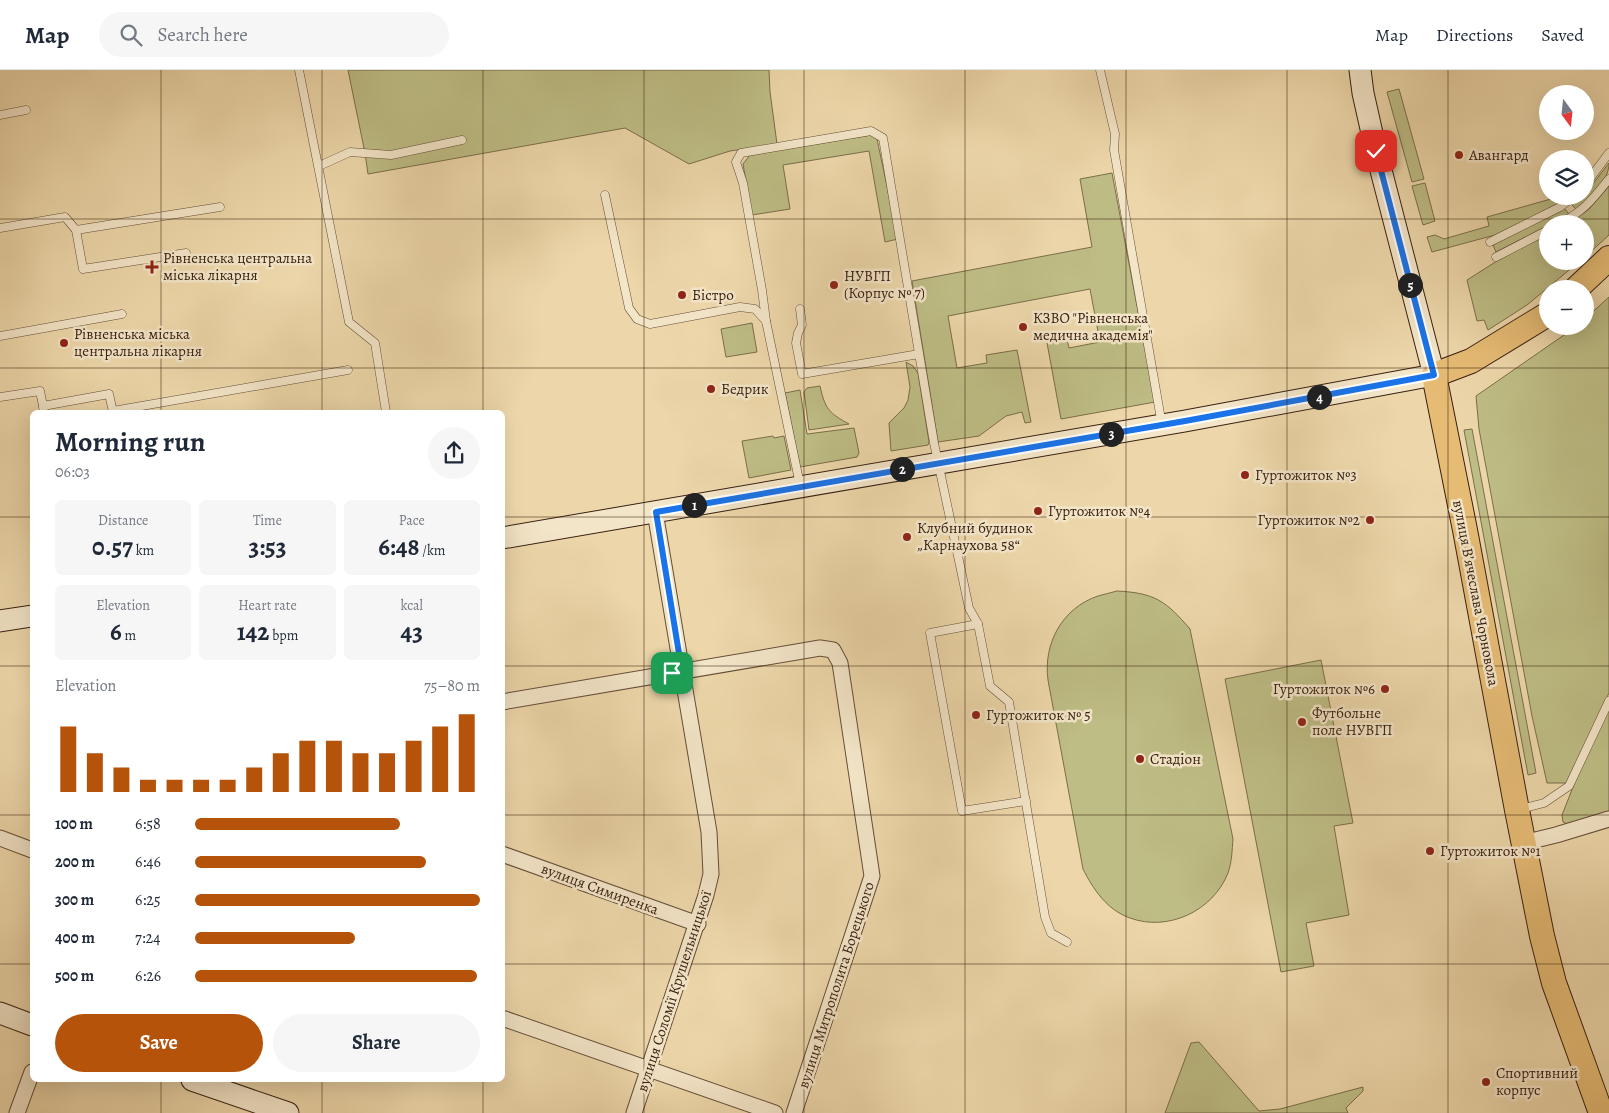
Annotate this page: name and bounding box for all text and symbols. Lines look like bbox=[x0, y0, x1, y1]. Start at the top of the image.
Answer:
search box bbox=[99, 12, 449, 57]
text: Map bbox=[25, 19, 69, 51]
icon: search bbox=[117, 21, 145, 49]
text: Search here bbox=[157, 22, 248, 48]
text: Map bbox=[1375, 23, 1408, 47]
text: Directions bbox=[1436, 23, 1513, 47]
text: Saved bbox=[1541, 23, 1584, 47]
north arrow bbox=[1539, 85, 1594, 140]
map controls bbox=[1539, 85, 1594, 335]
pin bbox=[1355, 130, 1397, 172]
icon: check bbox=[1362, 137, 1390, 165]
place label: Авангард bbox=[1468, 145, 1529, 165]
marker: Авангард bbox=[1453, 149, 1465, 161]
button: layers bbox=[1539, 150, 1594, 205]
button: + bbox=[1539, 215, 1594, 270]
place label: Рівненська центральна міська лікарня bbox=[163, 248, 312, 285]
marker: Рівненська центральна міська лікарня bbox=[145, 260, 159, 274]
place label: НУВГП (Корпус № 7) bbox=[844, 266, 925, 303]
pin: 5 bbox=[1398, 272, 1422, 298]
text: 5 bbox=[1408, 276, 1413, 295]
marker: НУВГП (Корпус № 7) bbox=[828, 279, 840, 291]
button: − bbox=[1539, 280, 1594, 335]
place label: Бістро bbox=[692, 285, 734, 305]
marker: Бістро bbox=[676, 289, 688, 301]
place label: КЗВО "Рівненська медична академія" bbox=[1033, 308, 1153, 345]
marker: КЗВО "Рівненська медична академія" bbox=[1017, 321, 1029, 333]
place label: Рівненська міська центральна лікарня bbox=[74, 324, 202, 361]
marker: Рівненська міська центральна лікарня bbox=[58, 337, 70, 349]
place label: Бедрик bbox=[721, 379, 769, 399]
marker: Бедрик bbox=[705, 383, 717, 395]
pin: 4 bbox=[1306, 384, 1332, 410]
text: 4 bbox=[1316, 388, 1323, 407]
pin: 3 bbox=[1098, 422, 1124, 446]
text: Morning run bbox=[55, 423, 205, 461]
text: 3 bbox=[1108, 425, 1115, 444]
button: share bbox=[428, 427, 480, 479]
pin: 2 bbox=[890, 456, 914, 482]
text: 2 bbox=[899, 460, 906, 479]
text: 06:03 bbox=[55, 461, 90, 483]
place label: Гуртожиток №3 bbox=[1255, 465, 1357, 485]
marker: Гуртожиток №3 bbox=[1239, 469, 1251, 481]
pin: 1 bbox=[682, 492, 706, 518]
text: 1 bbox=[692, 496, 697, 515]
street label: вулиця Вʼячеслава Чорновола bbox=[1448, 498, 1504, 688]
place label: Гуртожиток №4 bbox=[1048, 501, 1150, 521]
marker: Гуртожиток №4 bbox=[1032, 505, 1044, 517]
place label: Гуртожиток №2 bbox=[1257, 510, 1360, 530]
text: Distance bbox=[98, 511, 148, 530]
text: Time bbox=[253, 511, 282, 530]
text: Pace bbox=[399, 511, 425, 530]
marker: Гуртожиток №2 bbox=[1364, 514, 1376, 526]
place label: Клубний будинок „Карнаухова 58“ bbox=[917, 518, 1033, 555]
text: 0.57 bbox=[92, 530, 133, 564]
text: 3:53 bbox=[248, 530, 287, 564]
text: 6:48 bbox=[378, 530, 420, 564]
marker: Клубний будинок „Карнаухова 58“ bbox=[901, 531, 913, 543]
text: km bbox=[133, 541, 154, 560]
text: /km bbox=[420, 541, 446, 560]
text: Elevation bbox=[96, 596, 150, 615]
text: Heart rate bbox=[238, 596, 297, 615]
text: kcal bbox=[401, 596, 423, 615]
text: 6 bbox=[110, 615, 122, 649]
text: 142 bbox=[237, 615, 269, 649]
text: 43 bbox=[401, 615, 423, 649]
text: m bbox=[122, 626, 136, 645]
text: bpm bbox=[269, 626, 298, 645]
pin bbox=[651, 652, 693, 694]
icon: arrive bbox=[658, 659, 686, 687]
text: Elevation bbox=[55, 675, 116, 697]
text: 75–80 m bbox=[424, 675, 480, 697]
place label: Гуртожиток №6 bbox=[1273, 679, 1375, 699]
marker: Гуртожиток №6 bbox=[1379, 683, 1391, 695]
place label: Футбольне поле НУВГП bbox=[1312, 703, 1392, 740]
place label: Гуртожиток № 5 bbox=[986, 705, 1091, 725]
marker: Гуртожиток № 5 bbox=[970, 709, 982, 721]
marker: Футбольне поле НУВГП bbox=[1296, 716, 1308, 728]
place label: Стадіон bbox=[1150, 749, 1201, 769]
marker: Стадіон bbox=[1134, 753, 1146, 765]
text: 100 m bbox=[55, 813, 93, 835]
text: 6:58 bbox=[135, 813, 161, 835]
place label: Гуртожиток №1 bbox=[1440, 841, 1541, 861]
marker: Гуртожиток №1 bbox=[1424, 845, 1436, 857]
text: 200 m bbox=[55, 851, 95, 873]
text: 6:46 bbox=[135, 851, 161, 873]
street label: вулиця Симиренка bbox=[539, 859, 661, 920]
street label: вулиця Митрополита Борецького bbox=[793, 879, 879, 1091]
street label: вулиця Соломії Крушельницької bbox=[632, 888, 716, 1094]
text: 300 m bbox=[55, 889, 94, 911]
text: 6:25 bbox=[135, 889, 161, 911]
text: 400 m bbox=[55, 927, 95, 949]
text: 7:24 bbox=[135, 927, 160, 949]
text: 500 m bbox=[55, 965, 94, 987]
text: 6:26 bbox=[135, 965, 161, 987]
button: Save bbox=[55, 1014, 263, 1072]
button: Share bbox=[273, 1014, 480, 1072]
place label: Спортивний корпус bbox=[1496, 1063, 1578, 1100]
marker: Спортивний корпус bbox=[1480, 1076, 1492, 1088]

